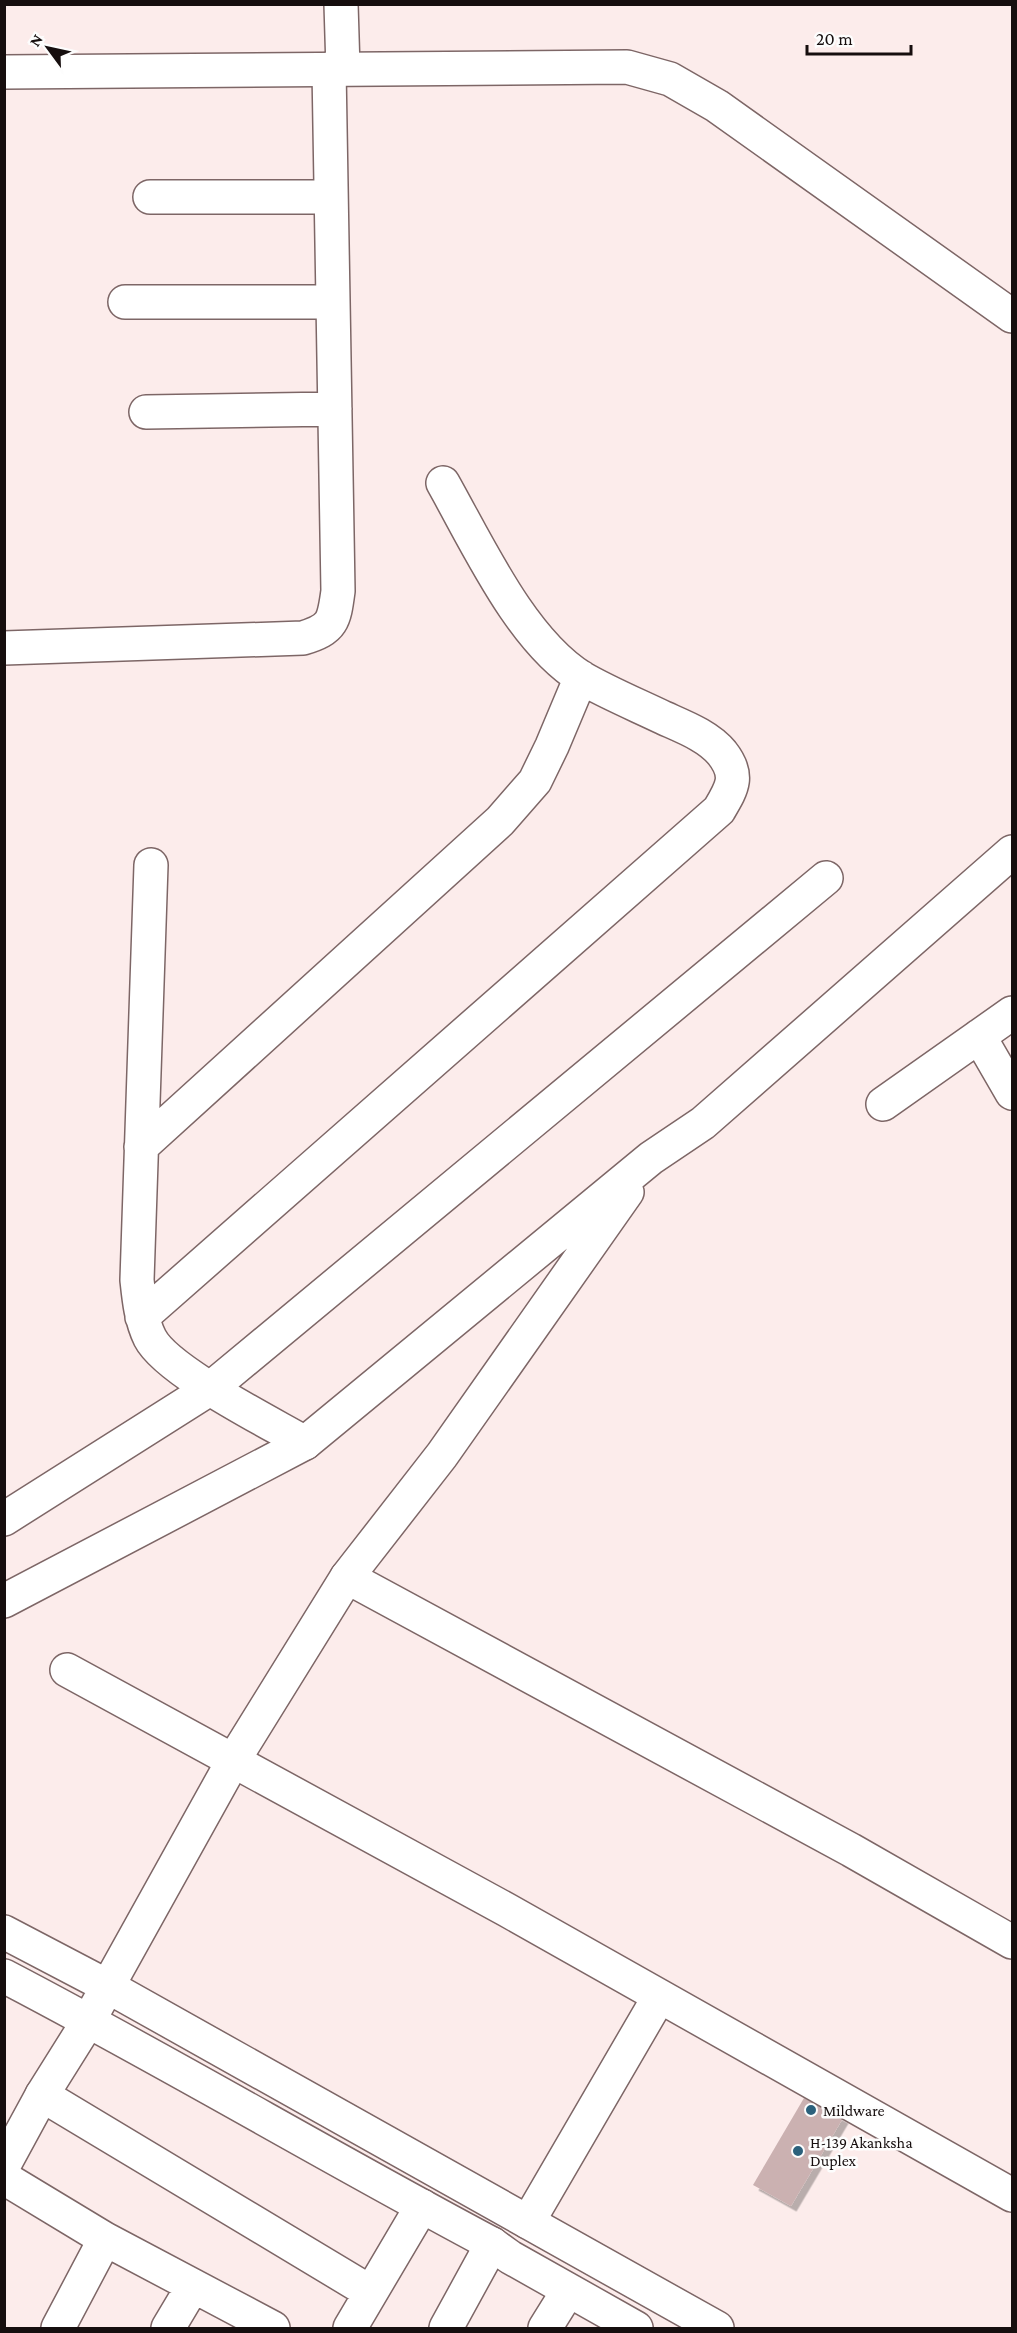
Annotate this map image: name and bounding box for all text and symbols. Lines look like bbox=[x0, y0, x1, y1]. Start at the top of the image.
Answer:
north arrow bbox=[18, 18, 78, 78]
scale bar bbox=[807, 18, 910, 56]
text: 20 m bbox=[816, 29, 853, 49]
text: N bbox=[26, 31, 46, 49]
place label: Mildware bbox=[823, 2102, 885, 2119]
marker: Mildware bbox=[804, 2103, 818, 2117]
place label: H-139 Akanksha Duplex bbox=[810, 2134, 913, 2170]
marker: H-139 Akanksha Duplex bbox=[791, 2144, 805, 2158]

